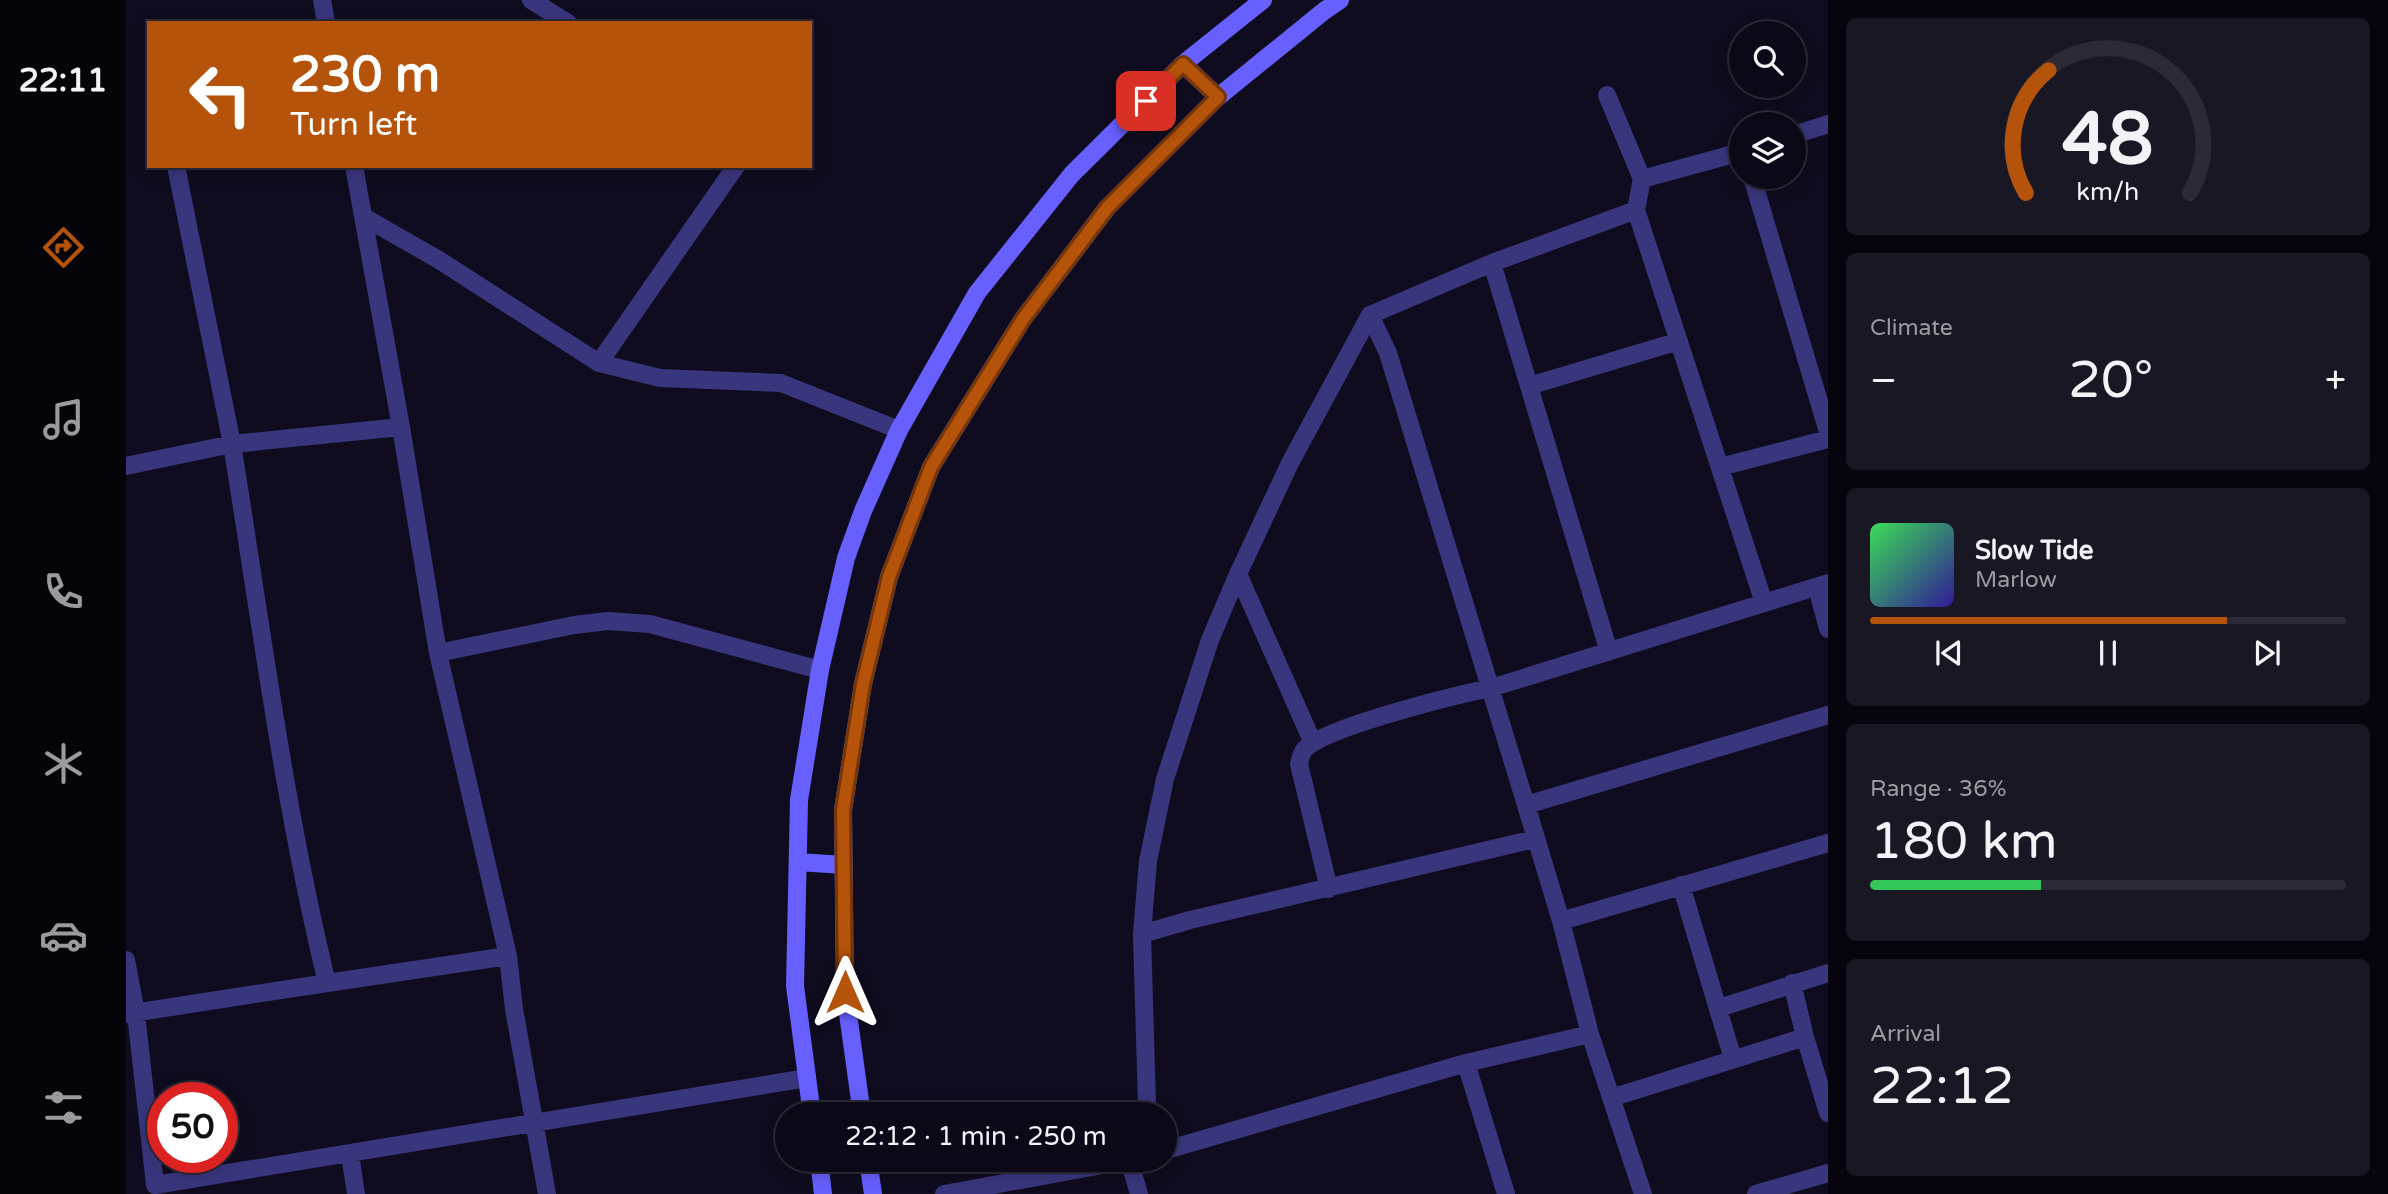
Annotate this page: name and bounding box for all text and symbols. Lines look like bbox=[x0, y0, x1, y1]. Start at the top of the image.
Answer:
map controls bbox=[1729, 21, 1806, 189]
button: search bbox=[1729, 21, 1806, 98]
text: 230 m bbox=[290, 46, 440, 105]
icon: left bbox=[175, 49, 266, 140]
text: 22:11 bbox=[19, 62, 107, 100]
pin bbox=[1116, 71, 1176, 131]
icon: arrive bbox=[1127, 82, 1165, 120]
text: 48 bbox=[2062, 96, 2154, 184]
text: Turn left bbox=[290, 106, 417, 144]
button: layers bbox=[1729, 112, 1806, 189]
text: km/h bbox=[2077, 176, 2139, 206]
icon: directions bbox=[39, 223, 88, 272]
text: Climate bbox=[1870, 314, 1953, 342]
text: 20° bbox=[2068, 349, 2153, 412]
text: − bbox=[1870, 358, 1897, 404]
text: + bbox=[2325, 358, 2346, 404]
icon: music bbox=[39, 395, 88, 444]
text: Slow Tide bbox=[1975, 535, 2093, 566]
text: Marlow bbox=[1975, 566, 2057, 594]
icon: phone bbox=[39, 567, 88, 616]
icon: previous bbox=[1930, 634, 1968, 672]
icon: pause bbox=[2089, 634, 2127, 672]
icon: next bbox=[2248, 634, 2286, 672]
icon: climate bbox=[39, 739, 88, 788]
text: Range · 36% bbox=[1870, 775, 2006, 803]
text: 180 km bbox=[1870, 810, 2058, 873]
icon: car bbox=[39, 911, 88, 960]
position arrow bbox=[808, 955, 882, 1029]
text: Arrival bbox=[1870, 1020, 1941, 1048]
text: 22:12 bbox=[1870, 1055, 2014, 1118]
speed limit sign: 50 bbox=[147, 1082, 238, 1173]
icon: filters bbox=[39, 1083, 88, 1132]
text: 22:12 · 1 min · 250 m bbox=[845, 1121, 1107, 1152]

